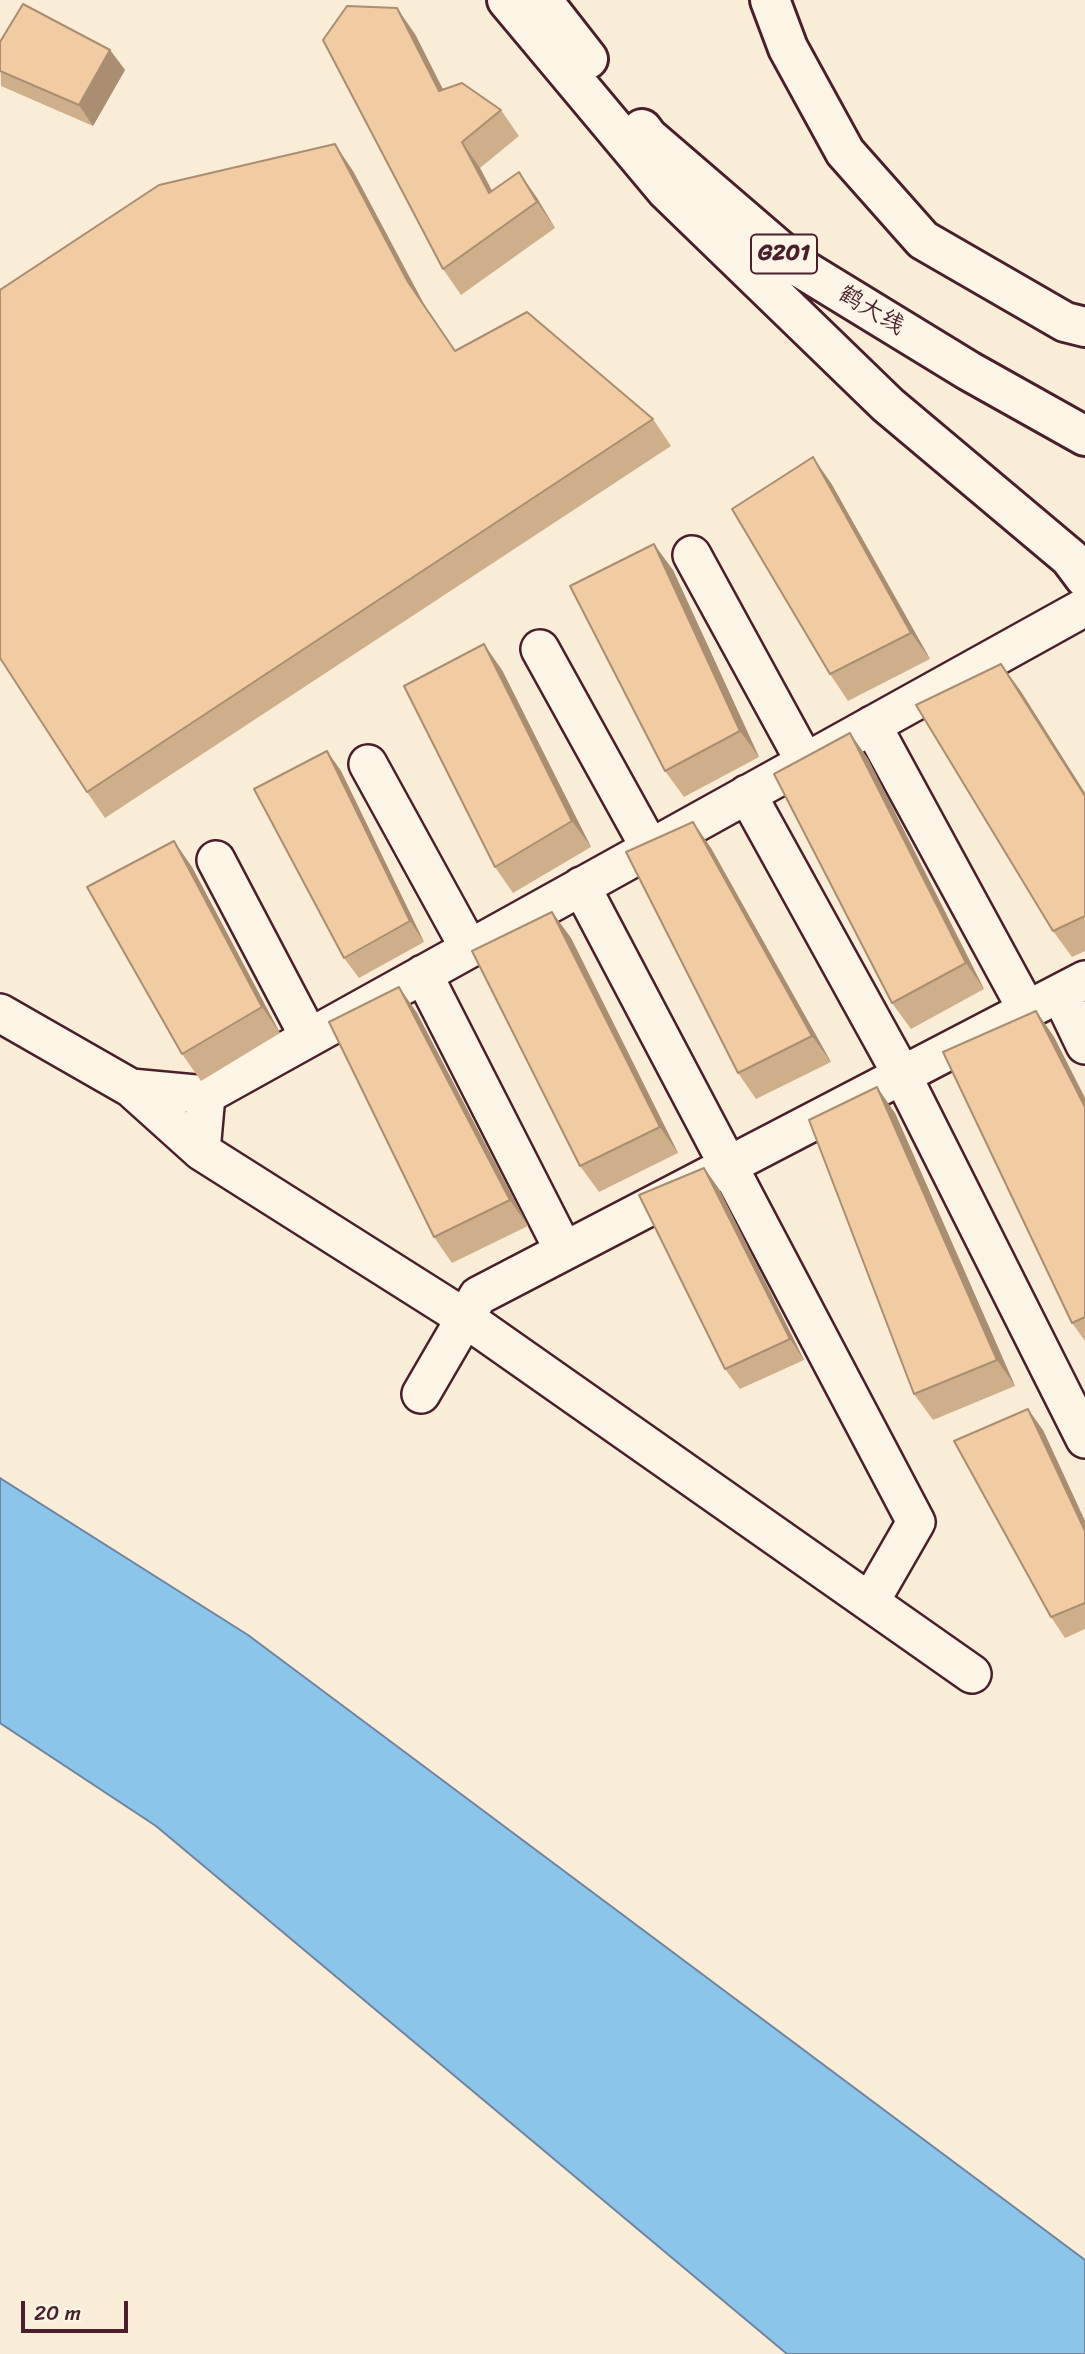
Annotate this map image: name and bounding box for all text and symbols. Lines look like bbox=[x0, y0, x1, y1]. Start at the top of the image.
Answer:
road number: G201 bbox=[751, 234, 817, 274]
street label: 鹤大线 bbox=[833, 280, 909, 342]
scale bar bbox=[24, 2288, 131, 2332]
text: 20 m bbox=[34, 2294, 81, 2332]

